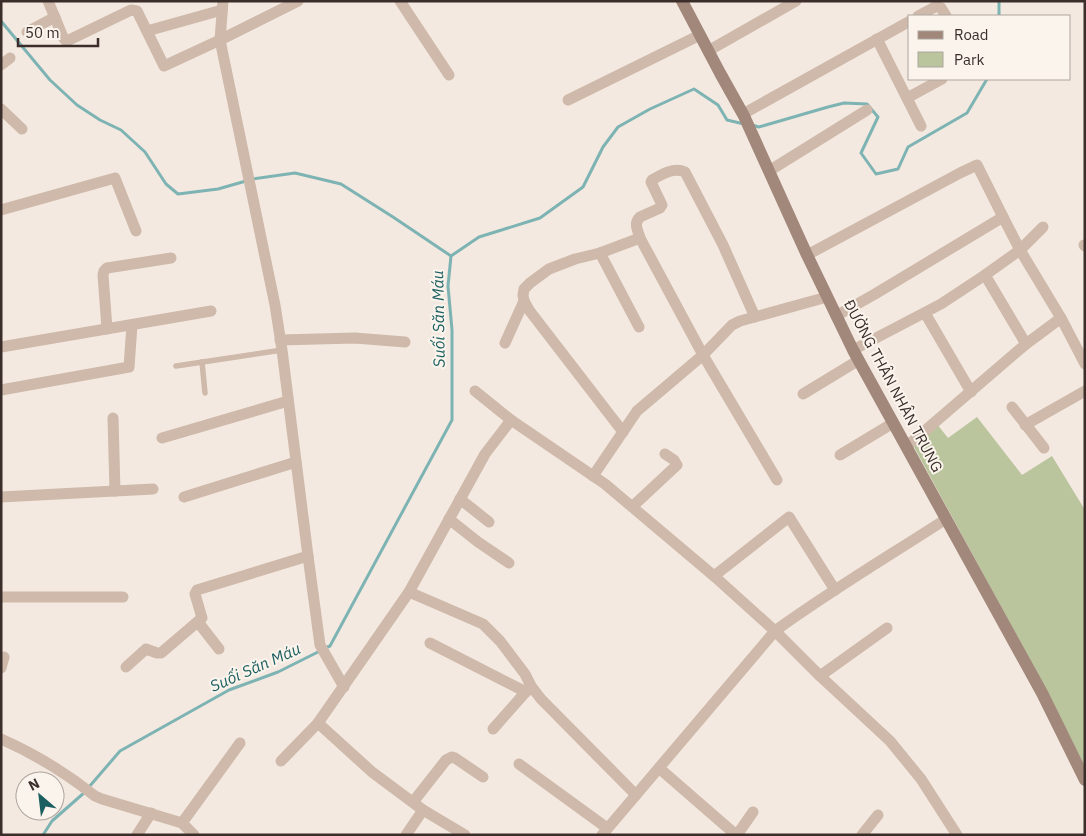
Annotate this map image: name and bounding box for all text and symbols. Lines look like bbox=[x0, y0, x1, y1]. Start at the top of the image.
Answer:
scale bar bbox=[18, 15, 98, 47]
legend bbox=[908, 15, 1071, 80]
text: 50 m bbox=[25, 23, 60, 42]
text: Road bbox=[954, 25, 989, 44]
text: Park bbox=[954, 50, 984, 69]
water label: Suối Săn Máu bbox=[427, 270, 449, 368]
street label: ĐƯỜNG THÂN NHÂN TRUNG bbox=[840, 296, 947, 475]
water label: Suối Săn Máu bbox=[207, 638, 304, 696]
north arrow bbox=[15, 771, 65, 821]
text: N bbox=[25, 774, 43, 795]

